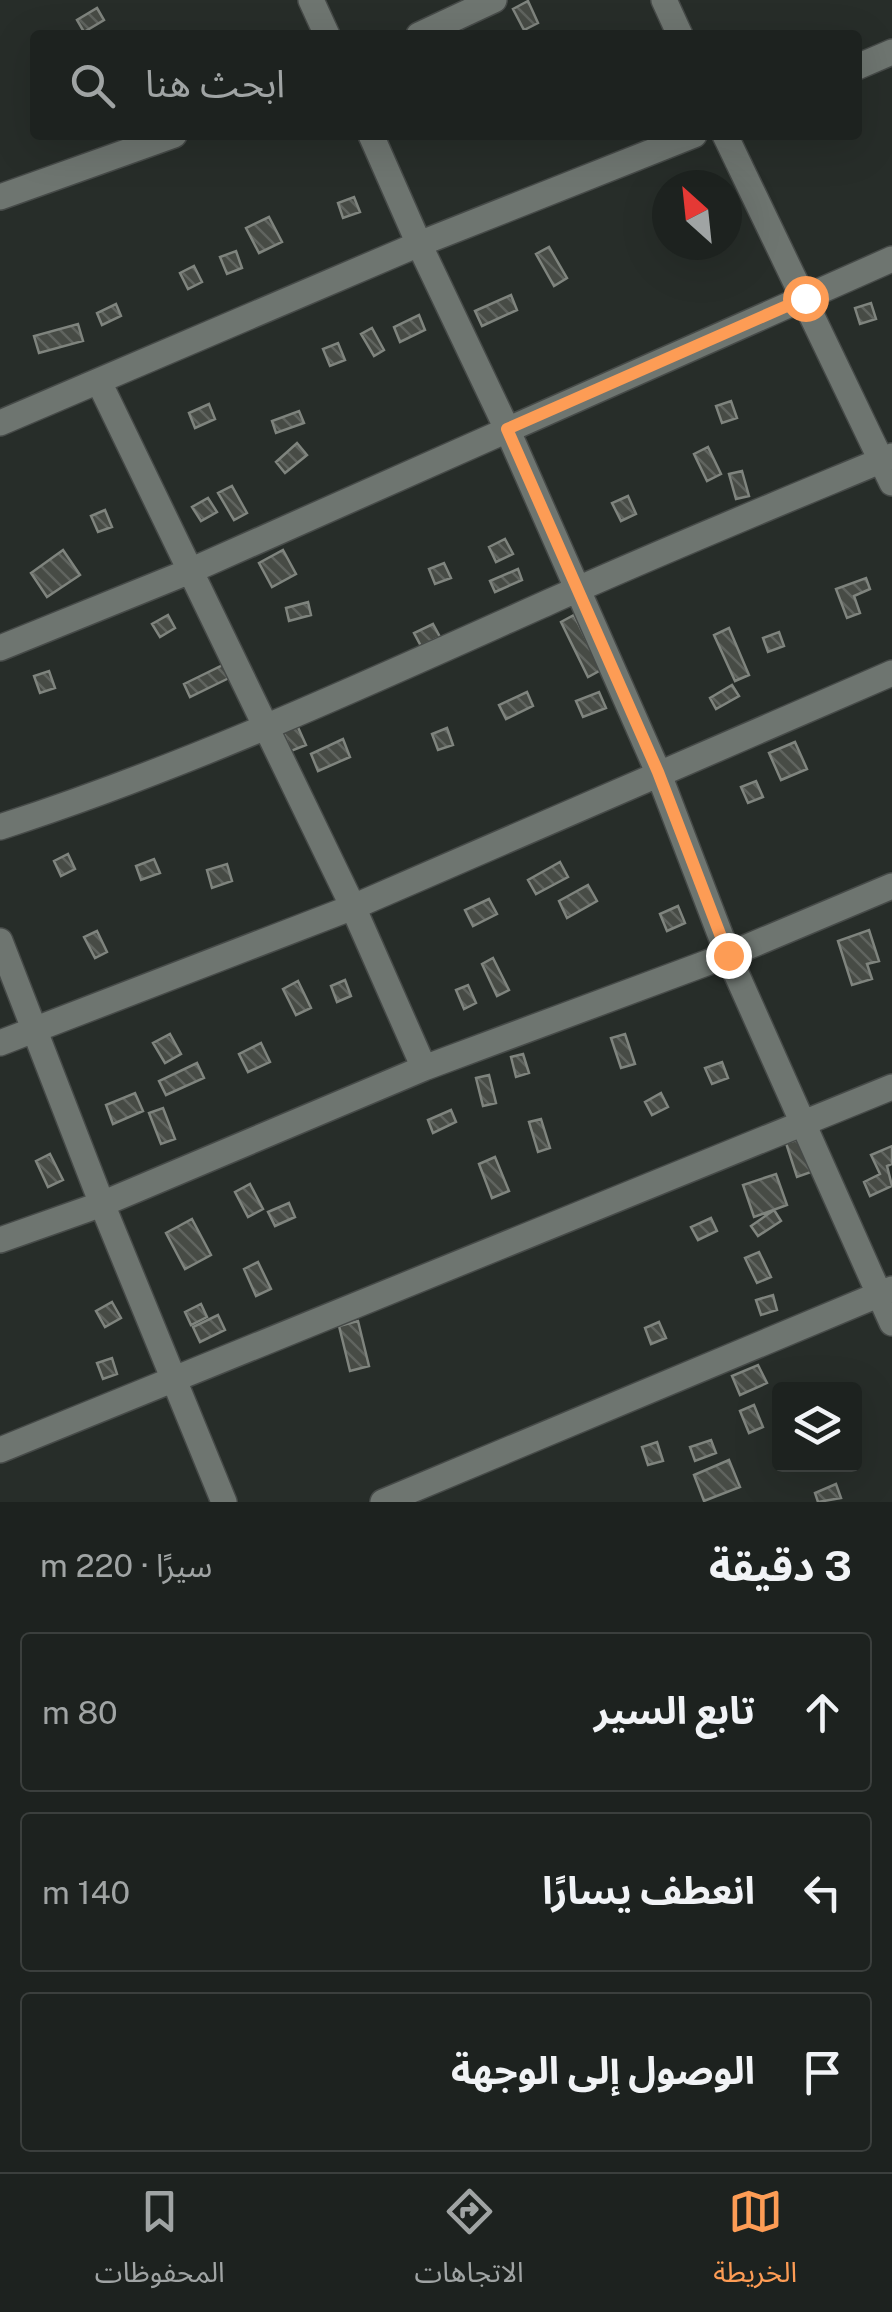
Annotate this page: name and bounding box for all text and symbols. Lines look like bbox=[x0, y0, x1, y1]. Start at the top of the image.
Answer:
search box bbox=[30, 30, 862, 140]
icon: search bbox=[65, 58, 120, 113]
text: ابحث هنا bbox=[145, 61, 285, 106]
north arrow bbox=[652, 170, 742, 260]
route start bbox=[783, 276, 829, 322]
route end bbox=[706, 933, 752, 979]
map controls bbox=[772, 1382, 862, 1472]
button: layers bbox=[772, 1382, 862, 1472]
text: 3 دقيقة bbox=[709, 1541, 852, 1590]
text: سيرًا · 220 m bbox=[40, 1547, 212, 1584]
icon: ahead bbox=[795, 1685, 850, 1740]
text: تابع السير bbox=[594, 1688, 755, 1733]
text: 80 m bbox=[42, 1694, 118, 1731]
icon: left bbox=[795, 1865, 850, 1920]
text: انعطف يسارًا bbox=[542, 1868, 755, 1913]
text: 140 m bbox=[42, 1874, 130, 1911]
icon: arrive bbox=[795, 2045, 850, 2100]
text: الوصول إلى الوجهة bbox=[451, 2048, 755, 2093]
tab: المحفوظات bbox=[95, 2184, 225, 2303]
tab: الاتجاهات bbox=[414, 2184, 524, 2303]
tab: الخريطة bbox=[713, 2184, 797, 2303]

